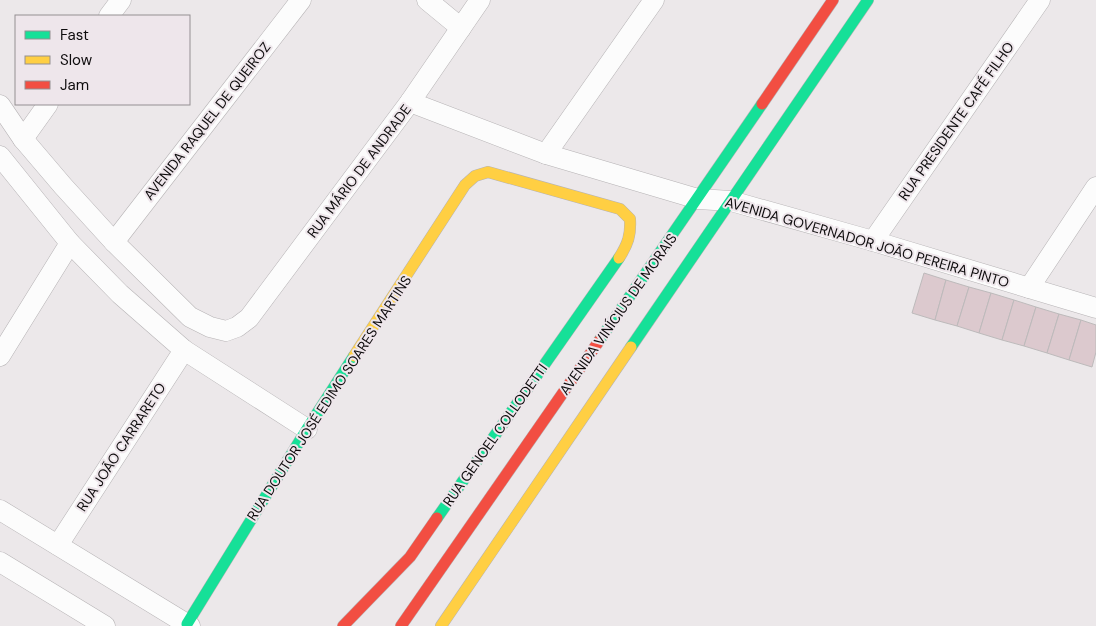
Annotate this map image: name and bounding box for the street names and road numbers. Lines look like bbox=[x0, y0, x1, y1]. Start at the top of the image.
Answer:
street label: AVENIDA RAQUEL DE QUEIROZ bbox=[140, 38, 274, 204]
street label: RUA PRESIDENTE CAFÉ FILHO bbox=[894, 38, 1018, 204]
street label: RUA MÁRIO DE ANDRADE bbox=[303, 101, 415, 241]
street label: AVENIDA GOVERNADOR JOÃO PEREIRA PINTO bbox=[723, 193, 1011, 291]
street label: AVENIDA VINÍCIUS DE MORAIS bbox=[555, 230, 681, 398]
street label: RUA DOUTOR JOSÉ EDIMO SOARES MARTINS bbox=[243, 272, 415, 524]
street label: RUA GENOEL COLLODETTI bbox=[439, 360, 551, 510]
street label: RUA JOÃO CARRARETO bbox=[73, 379, 169, 515]

